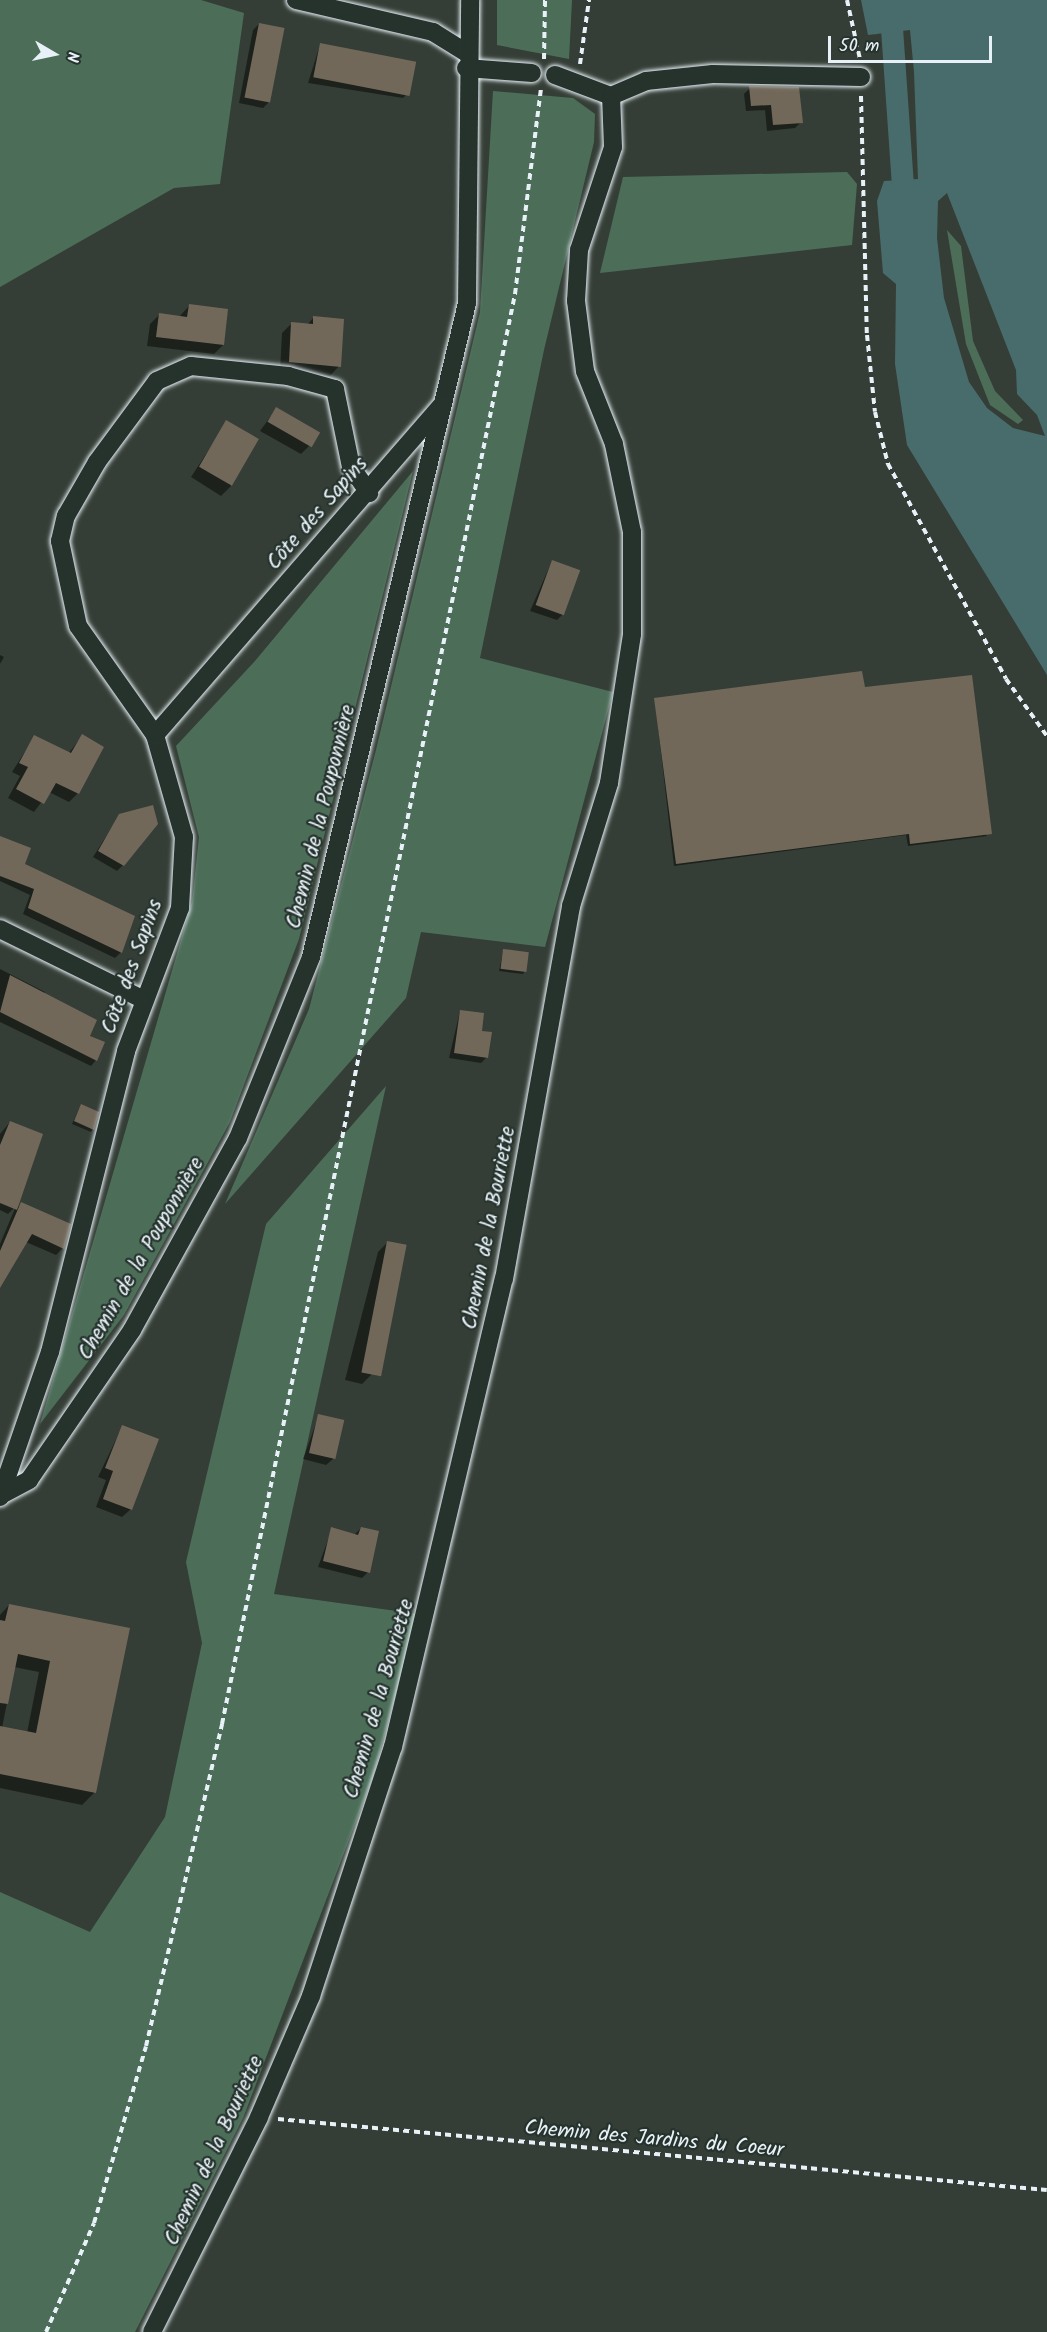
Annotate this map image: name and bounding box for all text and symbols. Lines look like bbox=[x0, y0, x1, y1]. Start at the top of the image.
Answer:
north arrow bbox=[24, 24, 84, 84]
scale bar bbox=[831, 24, 994, 62]
text: 50 m bbox=[839, 32, 879, 61]
text: N bbox=[59, 50, 85, 64]
street label: Côte des Sapins bbox=[262, 452, 374, 576]
street label: Chemin de la Pouponnière bbox=[282, 702, 362, 932]
street label: Côte des Sapins bbox=[97, 896, 169, 1038]
street label: Chemin de la Bouriette bbox=[458, 1124, 522, 1332]
street label: Chemin de la Pouponnière bbox=[74, 1153, 210, 1365]
street label: Chemin de la Bouriette bbox=[339, 1596, 421, 1802]
street label: Chemin de la Bouriette bbox=[160, 2052, 270, 2250]
street label: Chemin des Jardins du Coeur bbox=[523, 2116, 785, 2164]

